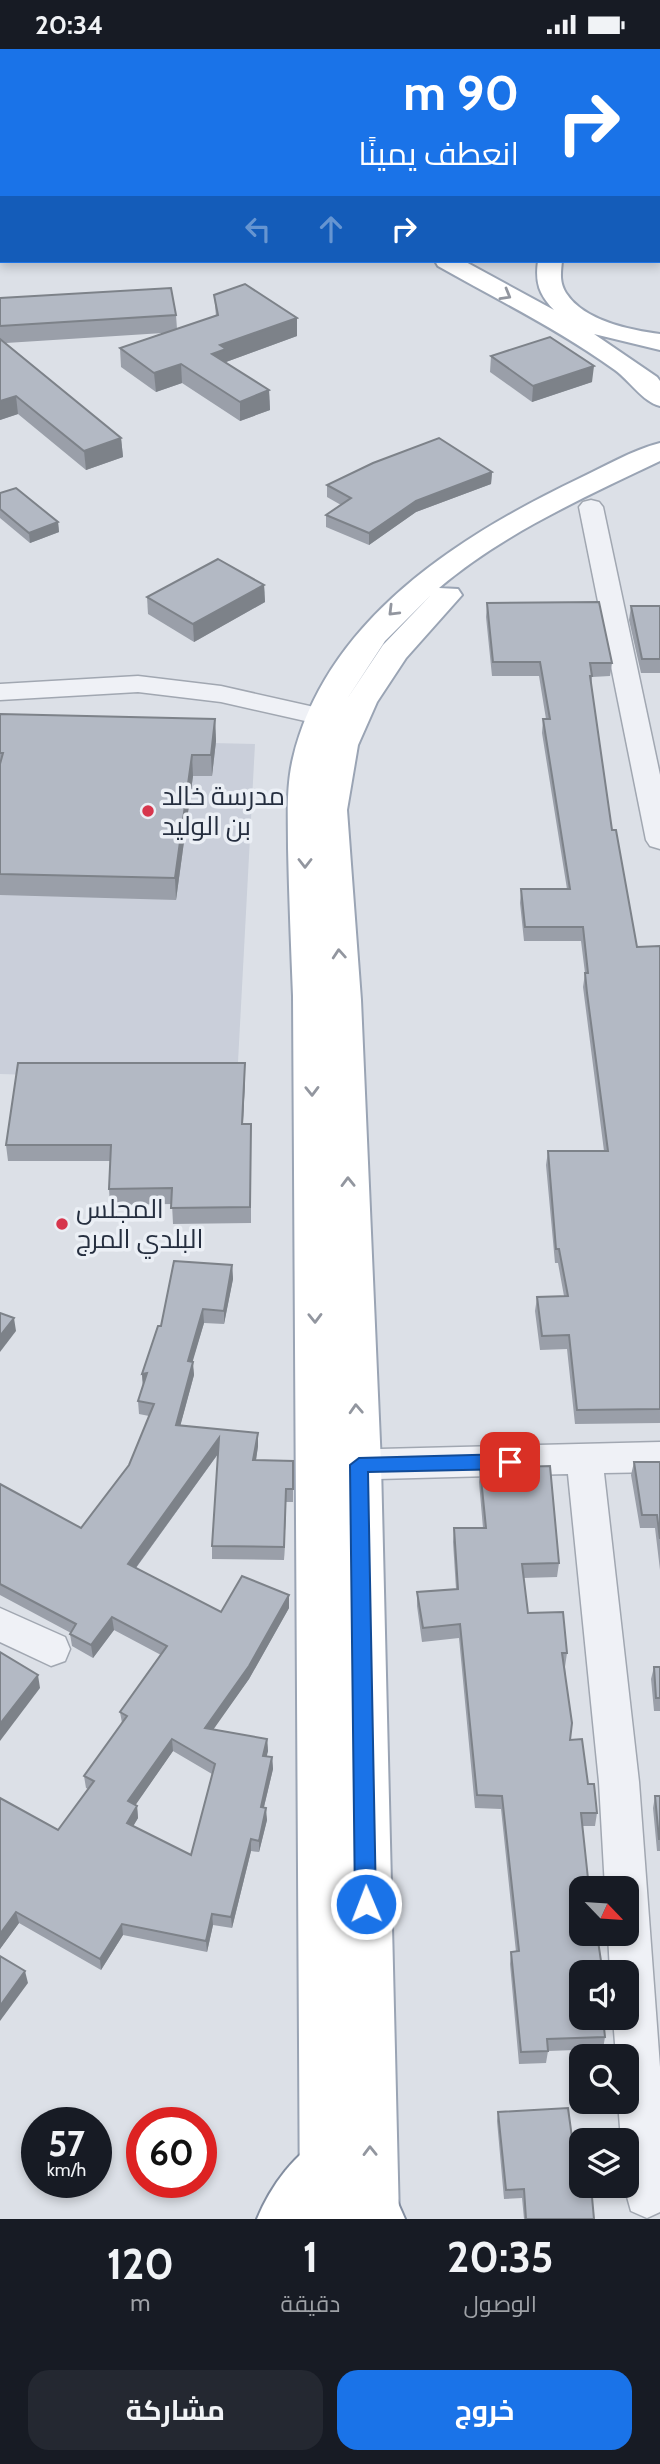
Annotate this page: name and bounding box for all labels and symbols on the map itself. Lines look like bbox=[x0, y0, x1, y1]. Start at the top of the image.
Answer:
one-way arrow bbox=[498, 287, 511, 300]
one-way arrow bbox=[388, 603, 401, 616]
place label: مدرسة خالد بن الوليد bbox=[162, 780, 285, 842]
marker: مدرسة خالد بن الوليد bbox=[140, 803, 156, 819]
one-way arrow bbox=[297, 859, 313, 869]
one-way arrow bbox=[332, 949, 347, 960]
one-way arrow bbox=[304, 1086, 320, 1096]
one-way arrow bbox=[340, 1176, 355, 1187]
place label: المجلس البلدي المرج bbox=[76, 1193, 203, 1259]
marker: المجلس البلدي المرج bbox=[54, 1216, 70, 1232]
one-way arrow bbox=[307, 1313, 323, 1324]
one-way arrow bbox=[348, 1403, 363, 1414]
pin bbox=[480, 1432, 540, 1492]
position arrow bbox=[329, 1867, 403, 1941]
north arrow bbox=[569, 1876, 639, 1946]
speed limit sign: 60 bbox=[126, 2107, 217, 2198]
one-way arrow bbox=[362, 2145, 377, 2156]

